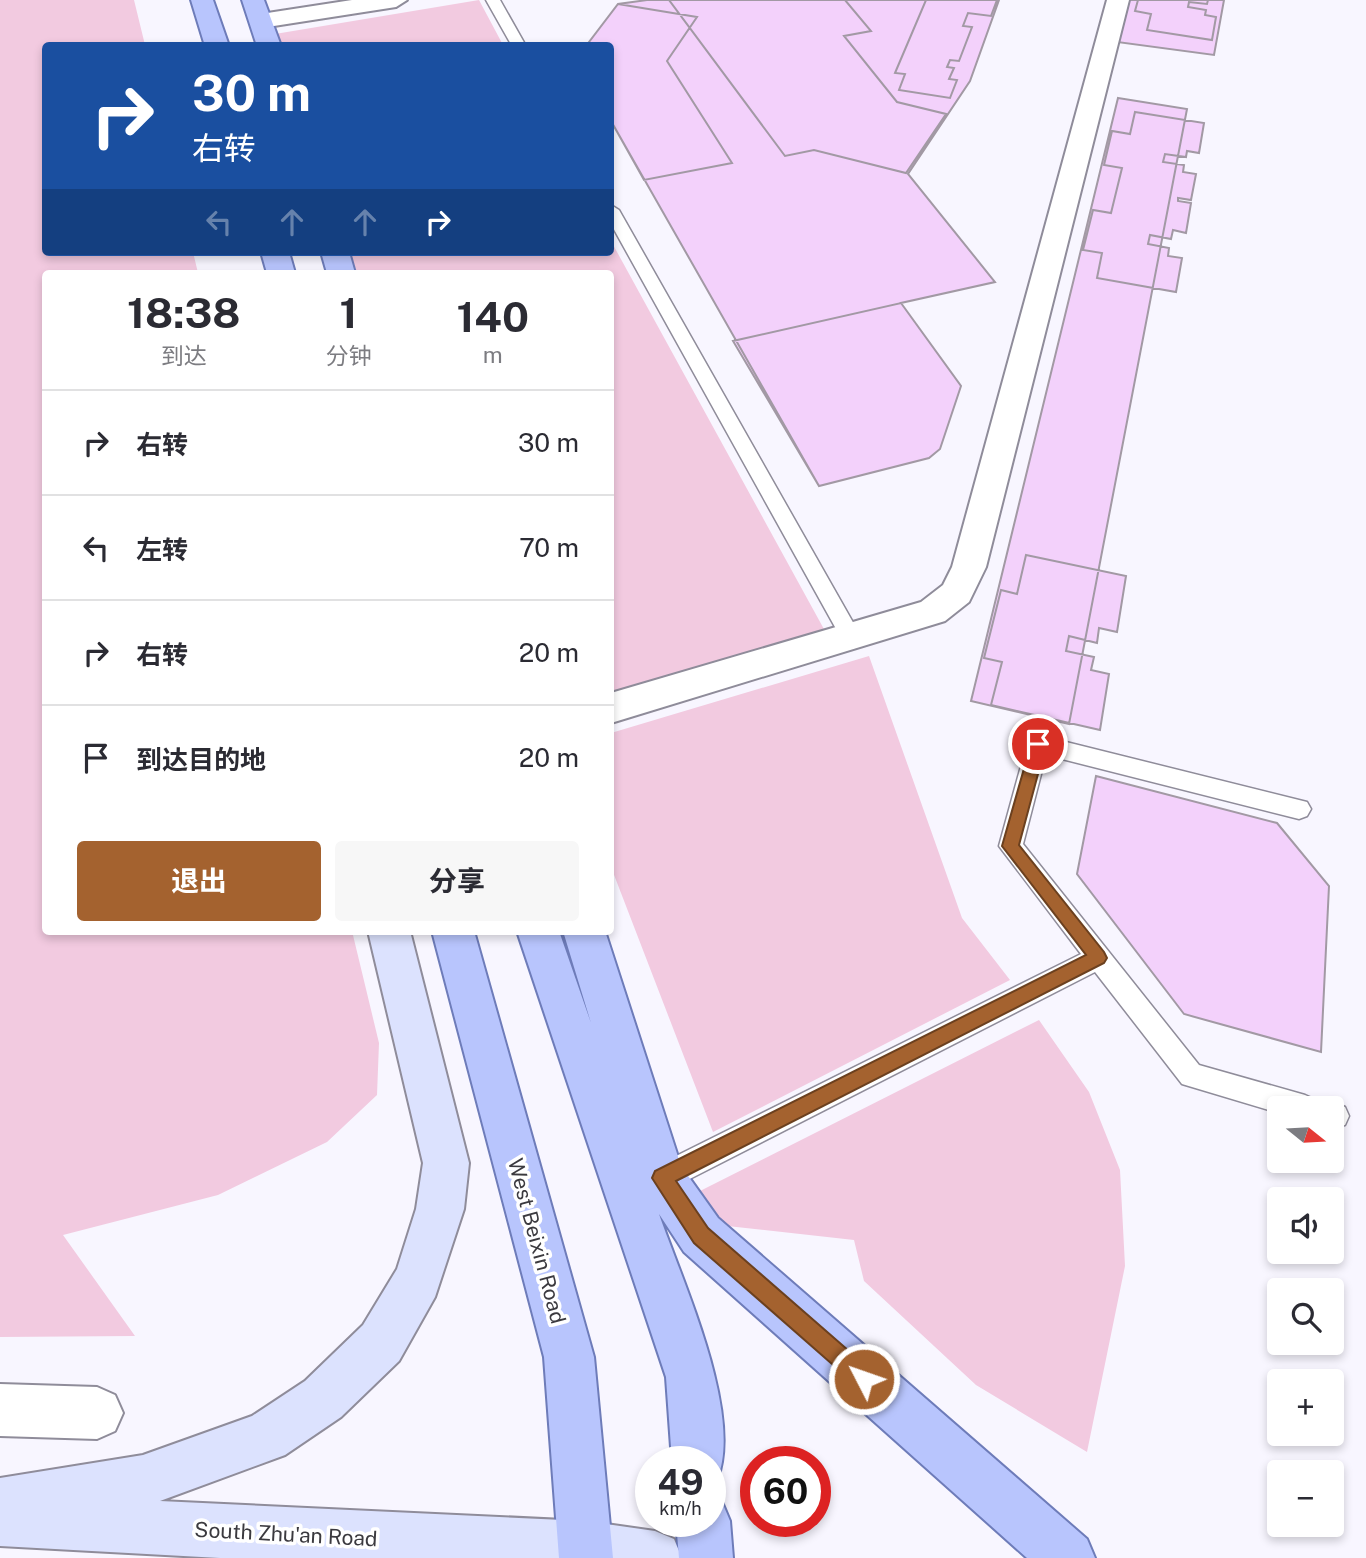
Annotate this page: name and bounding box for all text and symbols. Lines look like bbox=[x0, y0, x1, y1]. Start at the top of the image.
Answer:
text: 30 m bbox=[192, 64, 311, 122]
icon: right bbox=[77, 70, 168, 161]
text: 右转 bbox=[192, 130, 256, 167]
icon: left bbox=[200, 203, 238, 241]
icon: ahead bbox=[273, 203, 311, 241]
icon: ahead bbox=[346, 203, 384, 241]
icon: right bbox=[419, 203, 457, 241]
text: 18:38 bbox=[127, 288, 240, 337]
text: 1 bbox=[339, 288, 357, 337]
text: 140 bbox=[456, 292, 529, 341]
text: m bbox=[483, 341, 503, 368]
text: 到达 bbox=[161, 342, 207, 369]
text: 分钟 bbox=[325, 342, 371, 369]
icon: right bbox=[77, 424, 115, 462]
text: 30 m bbox=[518, 427, 579, 458]
text: 右转 bbox=[136, 429, 188, 460]
icon: left bbox=[77, 529, 115, 567]
text: 70 m bbox=[519, 532, 579, 563]
text: 左转 bbox=[136, 534, 188, 565]
icon: right bbox=[77, 634, 115, 672]
text: 20 m bbox=[519, 637, 579, 668]
text: 右转 bbox=[136, 639, 188, 670]
pin bbox=[1008, 714, 1068, 774]
icon: arrive bbox=[1019, 725, 1057, 763]
icon: arrive bbox=[77, 739, 115, 777]
text: 20 m bbox=[519, 742, 579, 773]
text: 到达目的地 bbox=[136, 744, 266, 775]
button: 退出 bbox=[77, 841, 321, 921]
button: 分享 bbox=[335, 841, 579, 921]
north arrow bbox=[1267, 1096, 1344, 1172]
map controls bbox=[1267, 1096, 1344, 1537]
street label: West Beixin Road bbox=[503, 1156, 571, 1326]
button: sound bbox=[1267, 1187, 1344, 1264]
button: search bbox=[1267, 1278, 1344, 1355]
position arrow bbox=[827, 1342, 901, 1416]
button: + bbox=[1267, 1369, 1344, 1446]
speed limit sign: 60 bbox=[740, 1446, 831, 1537]
button: − bbox=[1267, 1460, 1344, 1537]
text: 49 bbox=[657, 1462, 704, 1503]
text: km/h bbox=[659, 1498, 702, 1519]
street label: South Zhu'an Road bbox=[194, 1517, 378, 1551]

